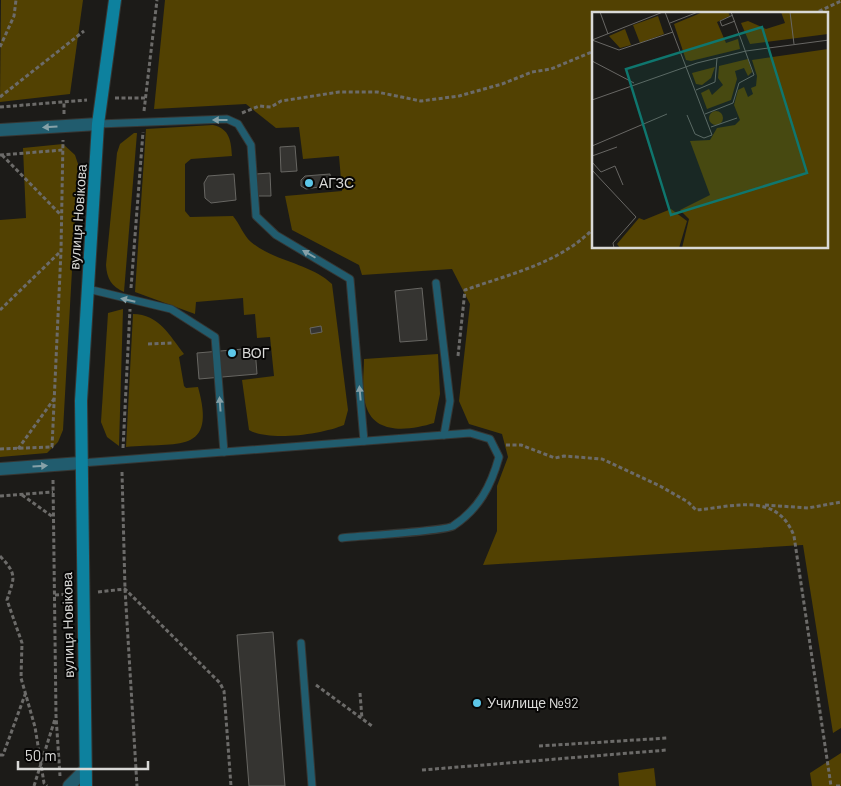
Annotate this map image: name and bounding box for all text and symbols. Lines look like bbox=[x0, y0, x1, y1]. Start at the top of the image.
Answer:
inset map bbox=[592, 12, 828, 249]
one-way arrow bbox=[212, 115, 228, 123]
one-way arrow bbox=[41, 124, 57, 132]
street label: вулиця Новікова bbox=[65, 163, 90, 270]
place label: АГЗС bbox=[319, 174, 354, 191]
marker: АГЗС bbox=[303, 177, 315, 189]
one-way arrow bbox=[303, 249, 316, 258]
one-way arrow bbox=[121, 296, 136, 304]
place label: ВОГ bbox=[242, 344, 270, 361]
marker: ВОГ bbox=[226, 347, 238, 359]
one-way arrow bbox=[356, 384, 364, 400]
one-way arrow bbox=[215, 395, 223, 411]
one-way arrow bbox=[33, 462, 49, 470]
street label: вулиця Новікова bbox=[58, 572, 77, 678]
place label: Училище №92 bbox=[487, 694, 579, 711]
marker: Училище №92 bbox=[471, 697, 483, 709]
scale bar bbox=[18, 738, 148, 770]
text: 50 m bbox=[25, 746, 57, 764]

